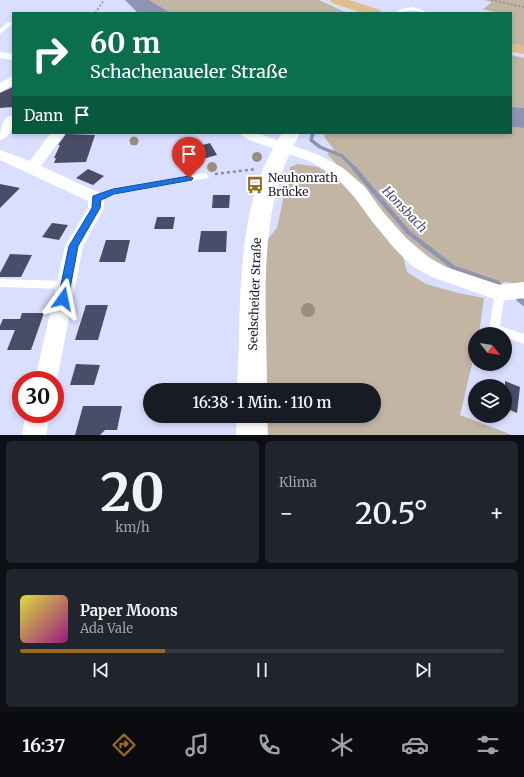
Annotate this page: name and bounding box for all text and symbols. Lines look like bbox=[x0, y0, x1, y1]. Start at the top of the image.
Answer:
text: 60 m bbox=[90, 25, 160, 61]
icon: right bbox=[24, 28, 76, 80]
text: Schachenaueler Straße bbox=[90, 60, 287, 83]
icon: arrive bbox=[71, 104, 93, 126]
text: Dann bbox=[24, 106, 63, 125]
pin bbox=[172, 137, 206, 178]
icon: arrive bbox=[178, 143, 200, 165]
place label: Neuhonrath Brücke bbox=[268, 170, 338, 199]
bus stop icon: Neuhonrath Brücke bbox=[245, 175, 265, 195]
water label: Honsbach bbox=[378, 182, 431, 236]
street label: Seelscheider Straße bbox=[245, 237, 264, 351]
position arrow bbox=[42, 278, 84, 320]
north arrow bbox=[468, 327, 512, 371]
map controls bbox=[468, 327, 512, 423]
speed limit sign: 30 bbox=[12, 371, 64, 423]
button: layers bbox=[468, 379, 512, 423]
text: 16:38 · 1 Min. · 110 m bbox=[193, 393, 332, 412]
text: 20 bbox=[100, 460, 165, 525]
text: Klima bbox=[279, 474, 317, 491]
text: 20.5° bbox=[355, 494, 428, 532]
text: − bbox=[279, 499, 294, 527]
text: + bbox=[489, 499, 504, 527]
text: km/h bbox=[115, 519, 150, 536]
text: Paper Moons bbox=[80, 601, 178, 620]
text: Ada Vale bbox=[80, 620, 133, 637]
icon: previous bbox=[90, 659, 112, 681]
icon: pause bbox=[251, 659, 273, 681]
icon: next bbox=[412, 659, 434, 681]
icon: directions bbox=[110, 731, 138, 759]
icon: music bbox=[183, 731, 211, 759]
icon: phone bbox=[255, 731, 283, 759]
icon: climate bbox=[328, 731, 356, 759]
icon: car bbox=[401, 731, 429, 759]
icon: filters bbox=[474, 731, 502, 759]
text: 16:37 bbox=[22, 734, 65, 757]

